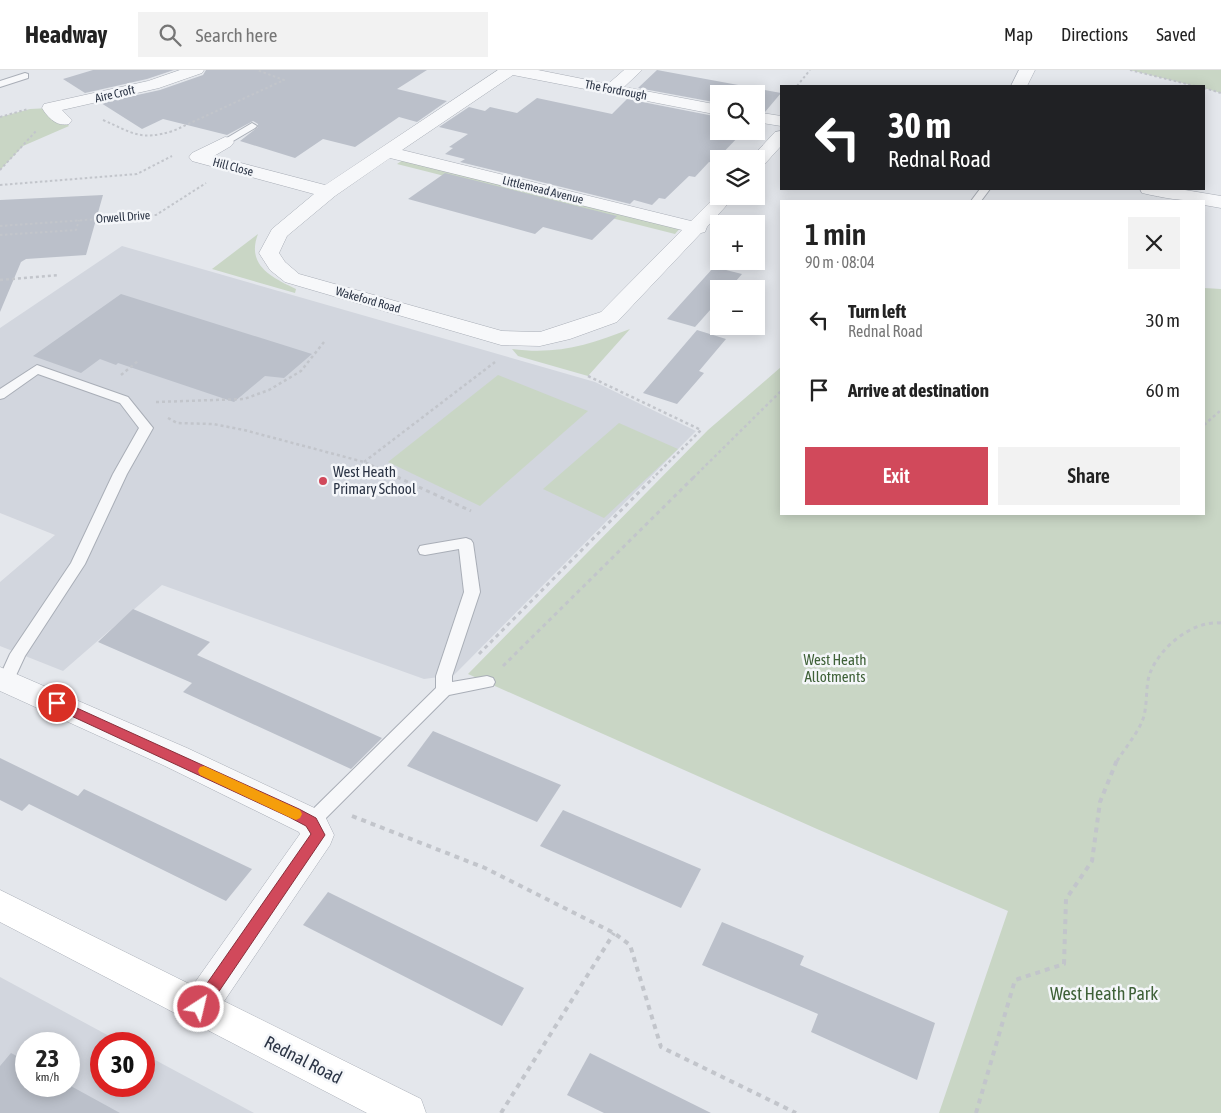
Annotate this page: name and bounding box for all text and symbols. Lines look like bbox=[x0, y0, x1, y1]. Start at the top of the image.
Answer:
search box bbox=[138, 12, 488, 57]
text: Headway bbox=[25, 21, 108, 48]
icon: search bbox=[156, 21, 184, 49]
text: Search here bbox=[196, 24, 277, 46]
text: Map bbox=[1004, 24, 1033, 45]
text: Directions bbox=[1061, 24, 1128, 45]
text: Saved bbox=[1156, 24, 1196, 45]
street label: The Fordrough bbox=[584, 77, 648, 103]
street label: Aire Croft bbox=[94, 82, 137, 105]
map controls bbox=[710, 85, 765, 335]
button: search bbox=[710, 85, 765, 140]
icon: left bbox=[805, 105, 870, 170]
text: 30 m bbox=[888, 105, 951, 145]
text: Rednal Road bbox=[888, 146, 991, 172]
button: layers bbox=[710, 150, 765, 205]
street label: Hill Close bbox=[211, 155, 255, 179]
street label: Littlemead Avenue bbox=[501, 173, 585, 207]
street label: Orwell Drive bbox=[95, 208, 151, 226]
button: + bbox=[710, 215, 765, 270]
text: 1 min bbox=[805, 217, 866, 251]
button: close bbox=[1128, 217, 1180, 269]
text: 90 m · 08:04 bbox=[805, 253, 875, 271]
button: − bbox=[710, 280, 765, 335]
street label: Wakeford Road bbox=[334, 284, 402, 316]
text: Turn left bbox=[848, 300, 906, 322]
icon: left bbox=[805, 306, 833, 334]
text: 30 m bbox=[1146, 309, 1180, 331]
text: Rednal Road bbox=[848, 322, 923, 340]
icon: arrive bbox=[805, 376, 833, 404]
text: Arrive at destination bbox=[848, 379, 989, 401]
text: 60 m bbox=[1146, 379, 1180, 401]
button: Exit bbox=[805, 447, 988, 505]
button: Share bbox=[998, 447, 1180, 505]
place label: West Heath Primary School bbox=[333, 463, 416, 497]
marker: West Heath Primary School bbox=[317, 475, 329, 487]
park label: West Heath Allotments bbox=[803, 651, 867, 685]
pin bbox=[36, 682, 78, 724]
icon: arrive bbox=[43, 689, 71, 717]
position arrow bbox=[172, 980, 224, 1032]
park label: West Heath Park bbox=[1050, 983, 1158, 1004]
street label: Rednal Road bbox=[261, 1031, 346, 1088]
speed limit sign: 30 bbox=[90, 1032, 155, 1097]
text: 23 bbox=[36, 1044, 59, 1072]
text: km/h bbox=[36, 1070, 59, 1084]

